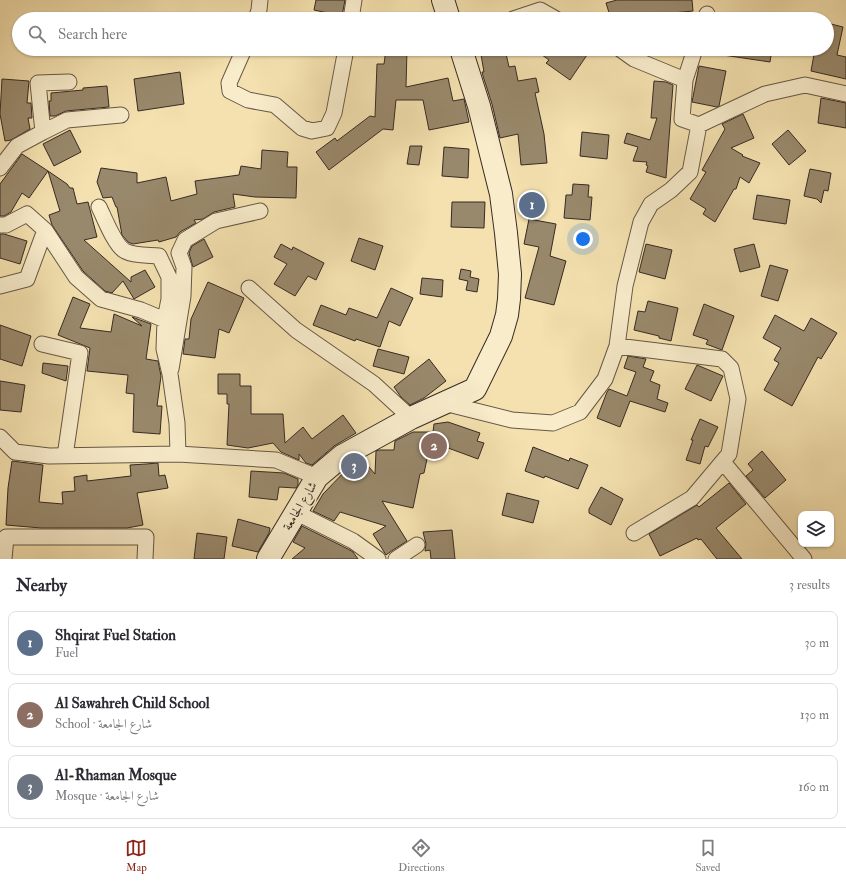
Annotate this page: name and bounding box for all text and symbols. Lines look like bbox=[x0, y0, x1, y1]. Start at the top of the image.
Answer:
search box bbox=[12, 12, 834, 56]
icon: search bbox=[26, 23, 48, 45]
text: Search here bbox=[58, 25, 127, 44]
pin: 1 bbox=[519, 190, 545, 220]
your location bbox=[573, 229, 593, 249]
pin: 2 bbox=[421, 431, 447, 461]
pin: 3 bbox=[341, 451, 367, 481]
street label: شارع الجامعة bbox=[279, 479, 323, 535]
map controls bbox=[798, 511, 834, 547]
button: layers bbox=[798, 511, 834, 547]
text: Nearby bbox=[16, 575, 67, 596]
text: 3 results bbox=[789, 577, 830, 593]
text: Shqirat Fuel Station bbox=[55, 626, 176, 645]
text: 1 bbox=[28, 635, 32, 651]
text: 30 m bbox=[805, 635, 829, 651]
text: Fuel bbox=[55, 645, 78, 661]
text: Al Sawahreh Child School bbox=[55, 694, 210, 713]
text: 2 bbox=[27, 707, 33, 723]
text: 130 m bbox=[800, 707, 829, 723]
text: School · شارع الجامعة bbox=[55, 716, 152, 732]
text: Al-Rhaman Mosque bbox=[55, 766, 177, 785]
text: 3 bbox=[28, 779, 33, 795]
text: 160 m bbox=[798, 779, 829, 795]
text: Mosque · شارع الجامعة bbox=[55, 788, 159, 804]
tab: Map bbox=[125, 837, 147, 874]
tab: Directions bbox=[398, 837, 445, 874]
tab: Saved bbox=[695, 837, 721, 874]

